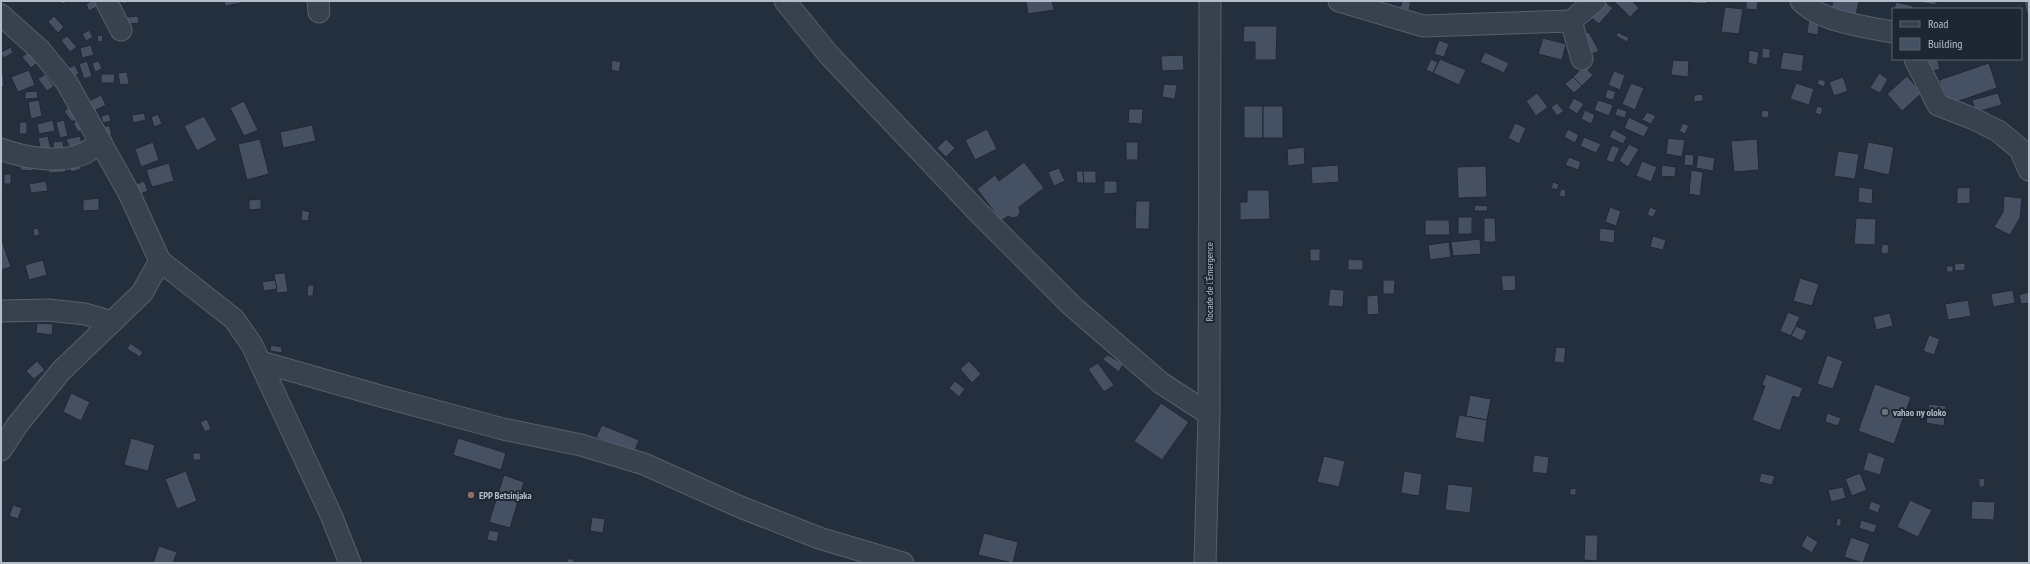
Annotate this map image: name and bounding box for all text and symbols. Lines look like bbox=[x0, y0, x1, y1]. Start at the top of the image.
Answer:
legend bbox=[1892, 8, 2022, 60]
text: Road bbox=[1928, 16, 1948, 31]
text: Building bbox=[1928, 36, 1963, 51]
street label: Rocade de l'Émergence bbox=[1203, 242, 1216, 322]
place label: vahao ny oloko bbox=[1892, 406, 1947, 419]
marker: vahao ny oloko bbox=[1880, 407, 1890, 417]
place label: EPP Betsinjaka bbox=[479, 489, 532, 502]
marker: EPP Betsinjaka bbox=[466, 490, 476, 500]

